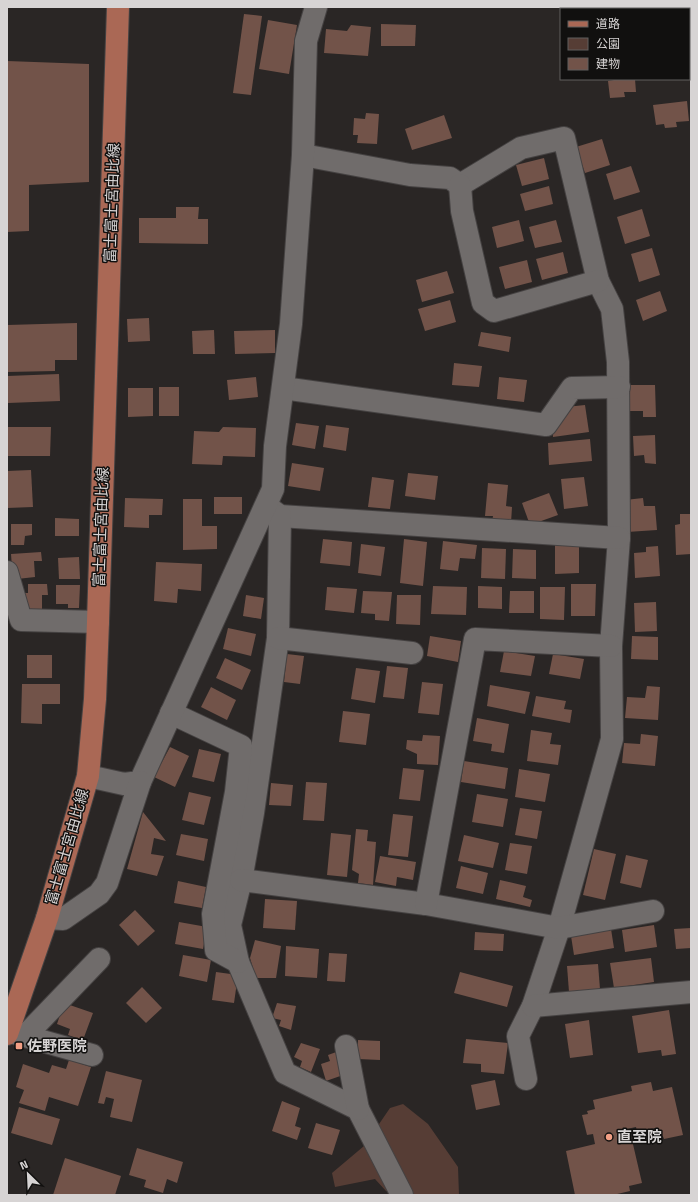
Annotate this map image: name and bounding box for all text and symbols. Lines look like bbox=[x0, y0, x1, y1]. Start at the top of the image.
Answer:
legend bbox=[560, 8, 690, 80]
text: 道路 bbox=[596, 14, 620, 33]
text: 公園 bbox=[596, 34, 620, 53]
text: 建物 bbox=[596, 54, 620, 73]
street label: 富士富士宮由比線 bbox=[98, 143, 125, 263]
street label: 富士富士宮由比線 bbox=[87, 467, 114, 587]
street label: 富士富士宮由比線 bbox=[39, 786, 94, 908]
place label: 佐野医院 bbox=[27, 1034, 87, 1057]
marker: 佐野医院 bbox=[14, 1041, 24, 1051]
place label: 直至院 bbox=[617, 1125, 662, 1148]
marker: 直至院 bbox=[604, 1132, 614, 1142]
north arrow bbox=[8, 1154, 48, 1194]
text: N bbox=[17, 1156, 31, 1174]

